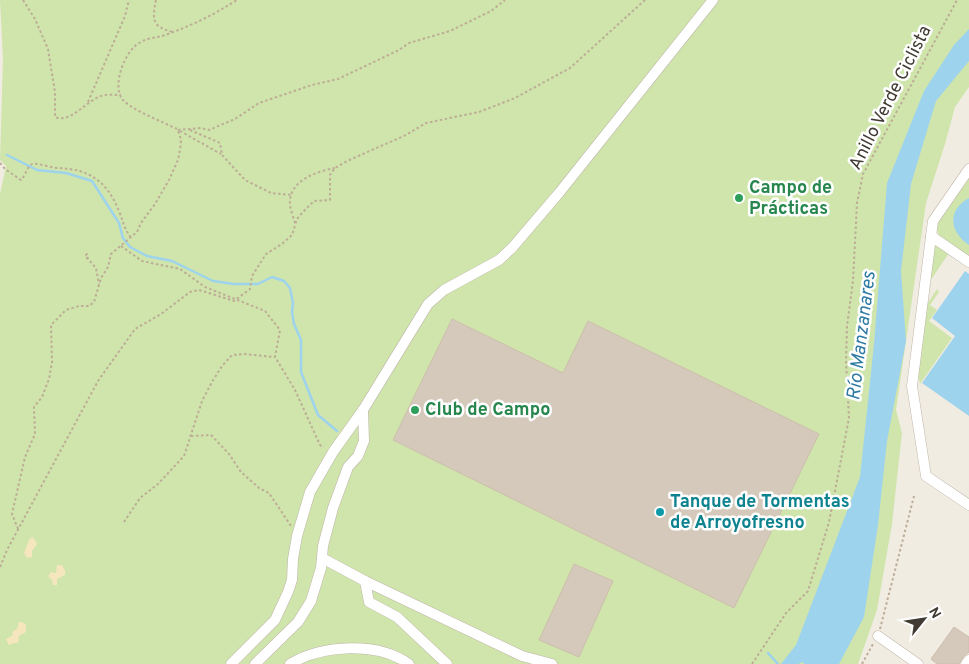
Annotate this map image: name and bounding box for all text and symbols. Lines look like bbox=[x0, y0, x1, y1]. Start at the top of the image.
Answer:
street label: Anillo Verde Ciclista bbox=[845, 22, 937, 174]
place label: Campo de Prácticas bbox=[749, 177, 832, 221]
marker: Campo de Prácticas bbox=[733, 192, 745, 204]
water label: Río Manzanares bbox=[842, 270, 882, 402]
place label: Club de Campo bbox=[425, 399, 550, 422]
marker: Club de Campo bbox=[409, 404, 421, 416]
place label: Tanque de Tormentas de Arroyofresno bbox=[670, 491, 850, 535]
marker: Tanque de Tormentas de Arroyofresno bbox=[654, 506, 666, 518]
north arrow bbox=[899, 594, 949, 644]
text: N bbox=[924, 605, 944, 622]

